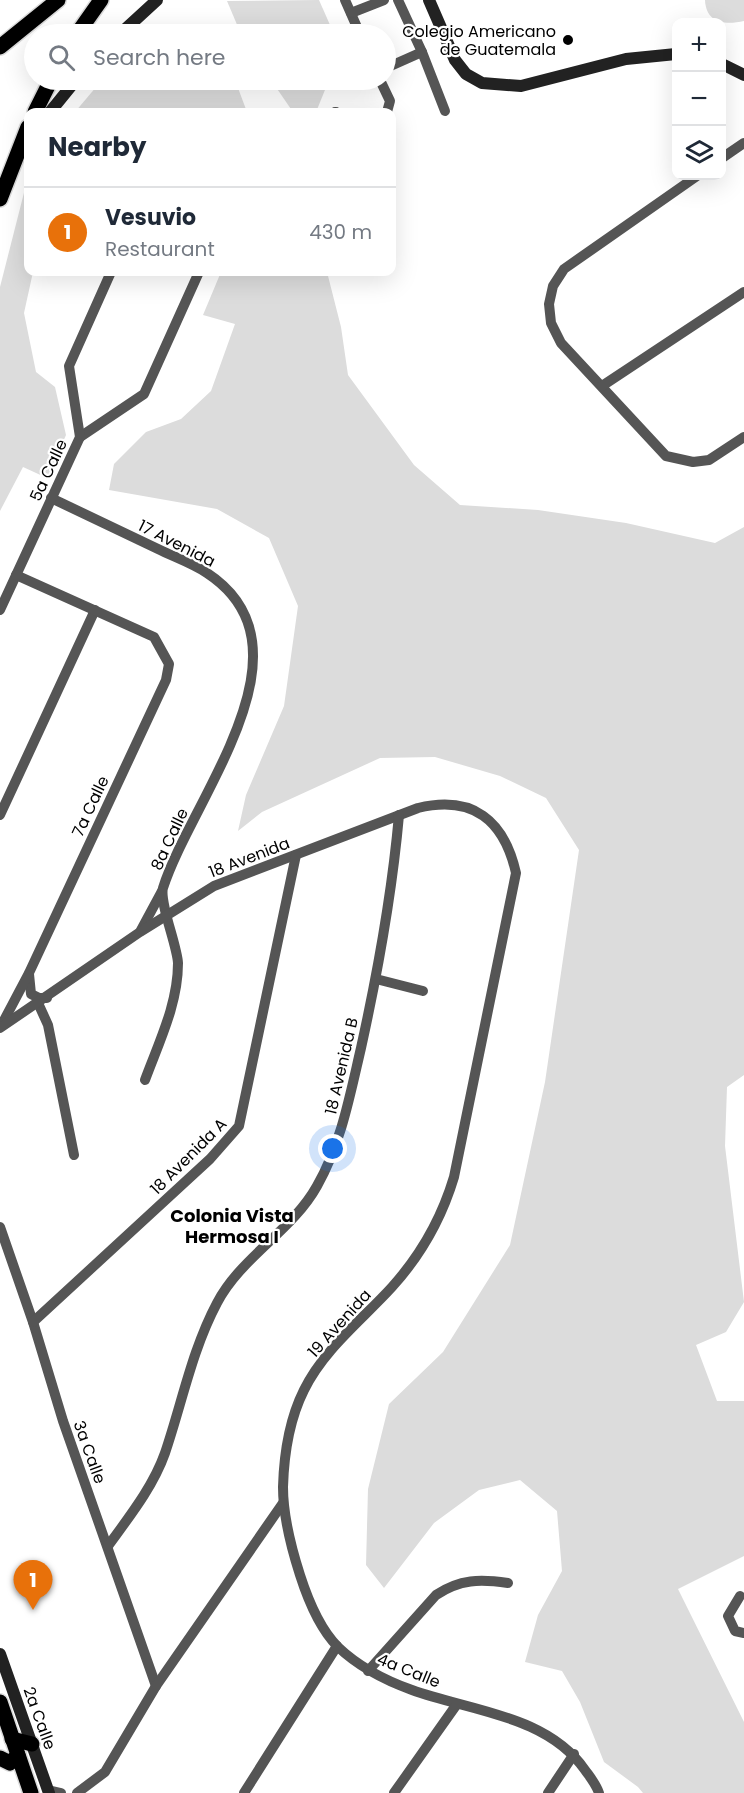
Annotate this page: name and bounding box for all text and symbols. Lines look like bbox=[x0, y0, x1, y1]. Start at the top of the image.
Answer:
map controls bbox=[672, 18, 726, 180]
button: + bbox=[672, 18, 726, 72]
place label: Colegio Americano de Guatemala bbox=[402, 20, 556, 61]
search box bbox=[24, 24, 396, 90]
marker: Colegio Americano de Guatemala bbox=[561, 33, 575, 47]
icon: search bbox=[45, 41, 78, 74]
text: Search here bbox=[93, 42, 226, 73]
button: − bbox=[672, 72, 726, 126]
button: layers bbox=[672, 126, 726, 180]
text: Nearby bbox=[48, 129, 146, 165]
text: Vesuvio bbox=[105, 202, 196, 233]
text: 1 bbox=[64, 218, 71, 246]
text: 430 m bbox=[309, 218, 372, 246]
text: Restaurant bbox=[105, 235, 215, 263]
street label: 5a Calle bbox=[24, 435, 73, 505]
street label: 17 Avenida bbox=[134, 514, 219, 573]
street label: 7a Calle bbox=[66, 772, 115, 840]
street label: 8a Calle bbox=[145, 804, 194, 874]
street label: 18 Avenida bbox=[205, 832, 293, 883]
street label: 18 Avenida B bbox=[319, 1015, 364, 1117]
street label: 18 Avenida A bbox=[145, 1113, 232, 1200]
your location bbox=[318, 1134, 347, 1163]
district label: Colonia Vista Hermosa I bbox=[170, 1203, 294, 1249]
street label: 19 Avenida bbox=[302, 1284, 376, 1363]
street label: 3a Calle bbox=[68, 1417, 112, 1487]
pin: 1 bbox=[14, 1560, 52, 1610]
street label: 4a Calle bbox=[374, 1647, 444, 1694]
street label: 2a Calle bbox=[18, 1684, 62, 1753]

